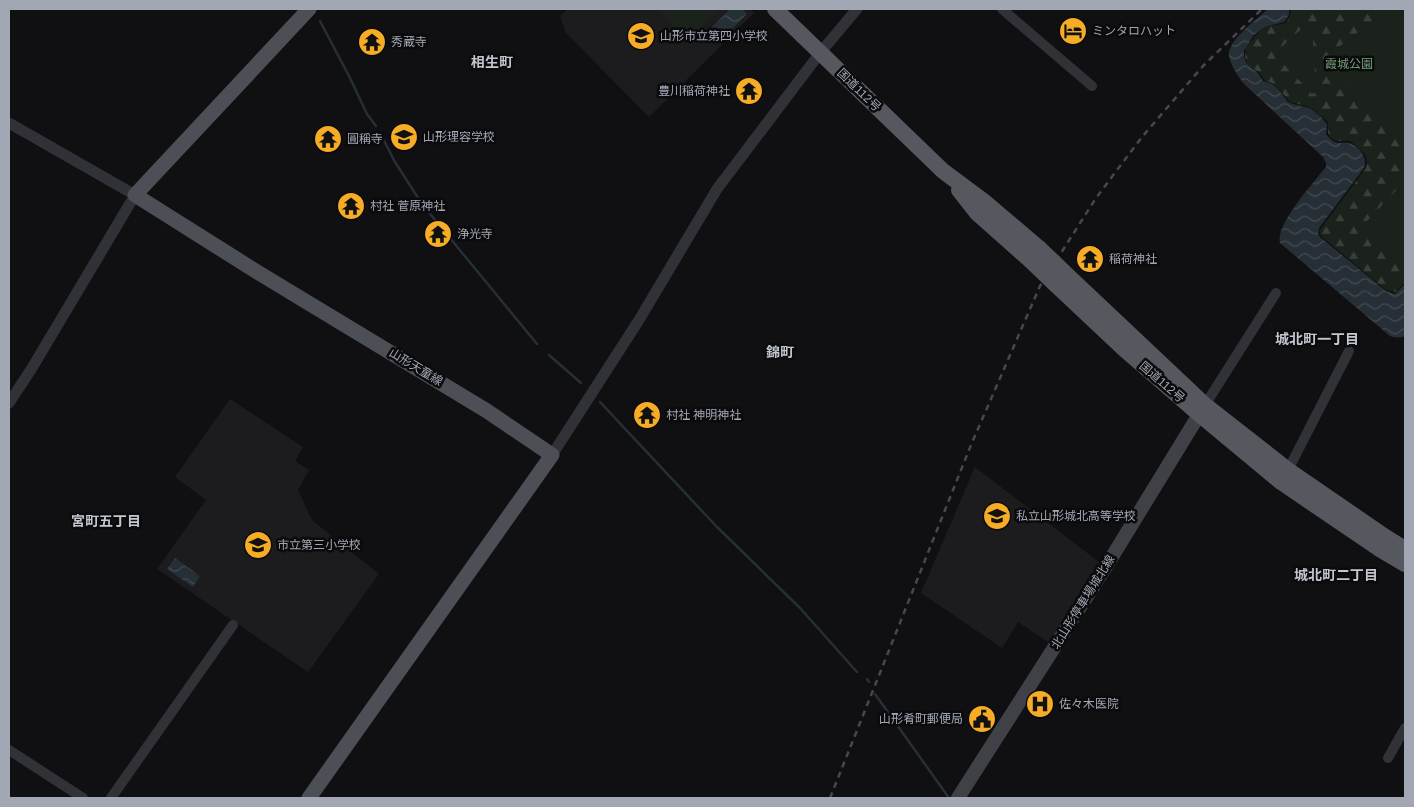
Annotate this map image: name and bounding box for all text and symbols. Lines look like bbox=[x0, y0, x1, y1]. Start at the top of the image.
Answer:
hotel icon: ミンタロハット bbox=[1058, 16, 1088, 46]
school or university icon: 山形市立第四小学校 bbox=[626, 21, 656, 51]
place label: ミンタロハット bbox=[1092, 24, 1176, 38]
temple icon: 秀蔵寺 bbox=[357, 27, 387, 57]
place label: 山形市立第四小学校 bbox=[660, 29, 768, 43]
place label: 秀蔵寺 bbox=[391, 35, 427, 49]
district label: 相生町 bbox=[471, 54, 513, 70]
park label: 霞城公園 bbox=[1325, 57, 1373, 71]
street label: 国道112号 bbox=[834, 66, 884, 114]
temple icon: 豊川稲荷神社 bbox=[734, 76, 764, 106]
place label: 豊川稲荷神社 bbox=[658, 84, 730, 98]
school or university icon: 山形理容学校 bbox=[389, 122, 419, 152]
temple icon: 圓稱寺 bbox=[313, 124, 343, 154]
place label: 山形理容学校 bbox=[423, 130, 495, 144]
place label: 圓稱寺 bbox=[347, 132, 383, 146]
temple icon: 村社 菅原神社 bbox=[336, 191, 366, 221]
place label: 村社 菅原神社 bbox=[370, 199, 445, 213]
temple icon: 浄光寺 bbox=[423, 219, 453, 249]
place label: 浄光寺 bbox=[457, 227, 493, 241]
temple icon: 稲荷神社 bbox=[1075, 244, 1105, 274]
place label: 稲荷神社 bbox=[1109, 252, 1157, 266]
district label: 城北町一丁目 bbox=[1275, 331, 1359, 347]
district label: 錦町 bbox=[766, 344, 794, 360]
street label: 山形天童線 bbox=[387, 346, 445, 388]
street label: 国道112号 bbox=[1137, 359, 1187, 405]
temple icon: 村社 神明神社 bbox=[632, 400, 662, 430]
place label: 村社 神明神社 bbox=[666, 408, 741, 422]
school or university icon: 私立山形城北高等学校 bbox=[982, 501, 1012, 531]
place label: 私立山形城北高等学校 bbox=[1016, 509, 1136, 523]
district label: 宮町五丁目 bbox=[71, 513, 141, 529]
school or university icon: 市立第三小学校 bbox=[243, 530, 273, 560]
place label: 市立第三小学校 bbox=[277, 538, 361, 552]
street label: 北山形停車場城北線 bbox=[1048, 552, 1118, 652]
district label: 城北町二丁目 bbox=[1294, 567, 1378, 583]
hospital icon: 佐々木医院 bbox=[1025, 689, 1055, 719]
place label: 佐々木医院 bbox=[1059, 697, 1119, 711]
public building icon: 山形肴町郵便局 bbox=[967, 704, 997, 734]
place label: 山形肴町郵便局 bbox=[879, 712, 963, 726]

